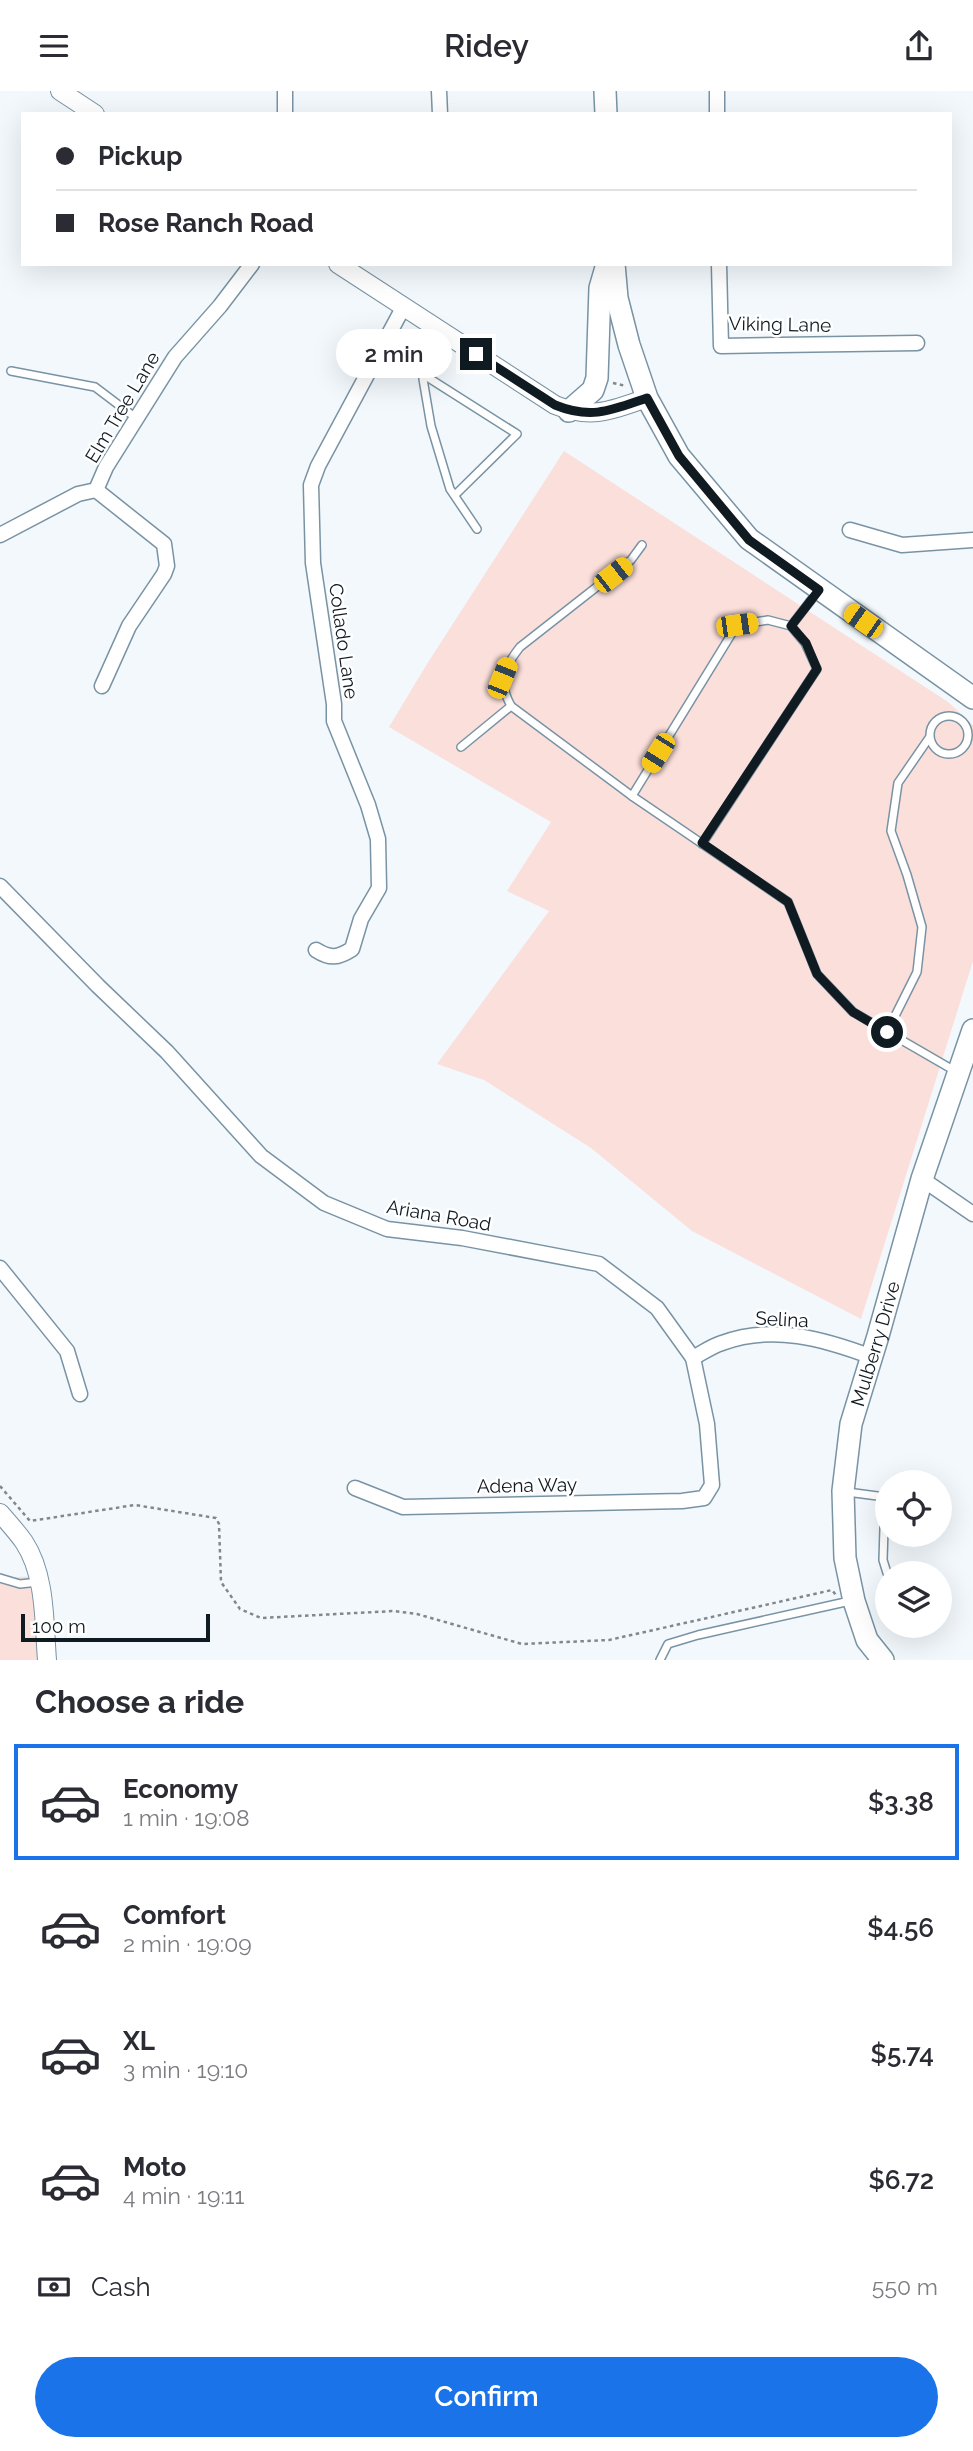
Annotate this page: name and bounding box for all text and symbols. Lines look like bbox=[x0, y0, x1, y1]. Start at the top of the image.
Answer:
icon: menu bbox=[35, 27, 73, 65]
text: Ridey bbox=[444, 27, 529, 64]
icon: share bbox=[900, 27, 938, 65]
text: Pickup bbox=[98, 141, 183, 171]
text: Rose Ranch Road bbox=[98, 208, 314, 238]
street label: Viking Lane bbox=[729, 312, 831, 336]
callout: 2 min bbox=[336, 329, 452, 379]
route end bbox=[460, 338, 492, 370]
text: 2 min bbox=[365, 340, 423, 367]
street label: Elm Tree Lane bbox=[80, 348, 164, 466]
car bbox=[590, 554, 637, 596]
street label: Collado Lane bbox=[325, 582, 363, 700]
car bbox=[840, 600, 887, 642]
car bbox=[715, 612, 760, 638]
car bbox=[485, 655, 520, 701]
car bbox=[638, 730, 679, 776]
route start bbox=[871, 1016, 903, 1048]
street label: Ariana Road bbox=[385, 1195, 493, 1235]
street label: Mulberry Drive bbox=[846, 1279, 904, 1409]
street label: Selina bbox=[755, 1307, 809, 1331]
map controls bbox=[875, 1470, 952, 1638]
button: locate bbox=[875, 1470, 952, 1547]
street label: Adena Way bbox=[477, 1473, 577, 1497]
button: layers bbox=[875, 1561, 952, 1638]
scale bar bbox=[21, 1611, 210, 1643]
text: 100 m bbox=[32, 1615, 86, 1637]
text: Choose a ride bbox=[35, 1683, 244, 1720]
icon: car bbox=[39, 1771, 102, 1834]
text: Economy bbox=[123, 1774, 238, 1804]
text: $3.38 bbox=[868, 1787, 934, 1817]
text: 1 min · 19:08 bbox=[123, 1804, 250, 1831]
icon: car bbox=[39, 1897, 102, 1960]
text: Comfort bbox=[123, 1900, 226, 1930]
text: $4.56 bbox=[867, 1913, 934, 1943]
text: 2 min · 19:09 bbox=[123, 1930, 252, 1957]
icon: car bbox=[39, 2023, 102, 2086]
text: XL bbox=[123, 2026, 155, 2056]
text: $5.74 bbox=[871, 2039, 934, 2069]
text: 3 min · 19:10 bbox=[123, 2056, 248, 2083]
icon: car bbox=[39, 2149, 102, 2212]
text: Moto bbox=[123, 2152, 186, 2182]
text: $6.72 bbox=[868, 2165, 934, 2195]
text: 4 min · 19:11 bbox=[123, 2182, 244, 2209]
icon: cash bbox=[35, 2268, 73, 2306]
text: Cash bbox=[91, 2272, 151, 2302]
text: 550 m bbox=[872, 2273, 938, 2300]
button: Confirm bbox=[35, 2357, 938, 2437]

